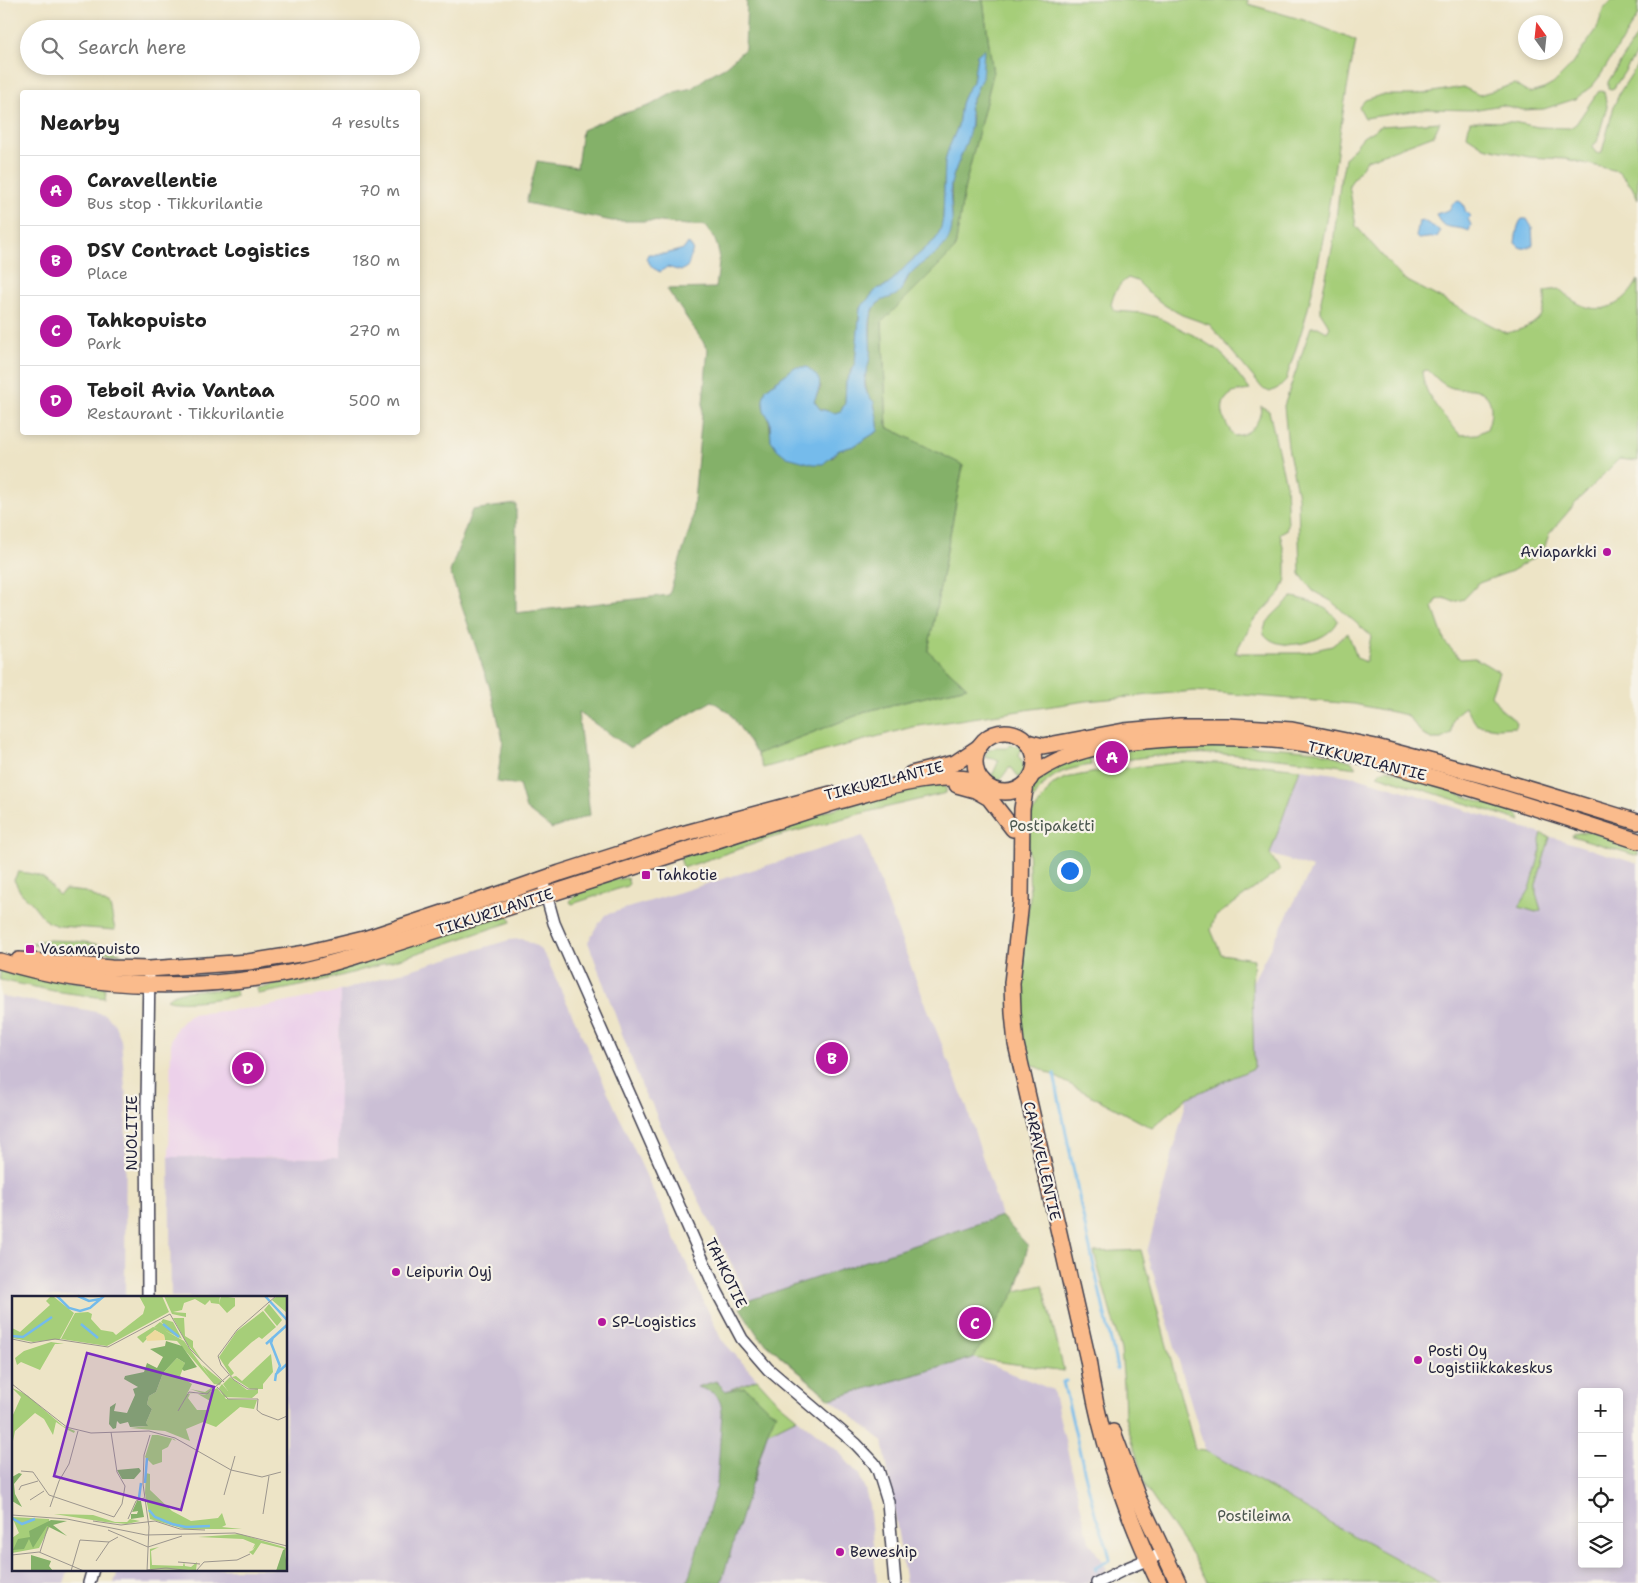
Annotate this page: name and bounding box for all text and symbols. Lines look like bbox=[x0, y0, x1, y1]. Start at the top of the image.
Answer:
north arrow bbox=[1518, 15, 1563, 60]
search box bbox=[20, 20, 420, 75]
icon: search bbox=[38, 34, 66, 62]
text: Search here bbox=[78, 35, 187, 60]
text: Nearby bbox=[40, 109, 120, 137]
text: 4 results bbox=[331, 112, 400, 133]
text: Caravellentie bbox=[87, 168, 218, 193]
text: A bbox=[50, 180, 62, 201]
text: 70 m bbox=[359, 180, 400, 201]
text: Bus stop · Tikkurilantie bbox=[87, 193, 263, 214]
text: DSV Contract Logistics bbox=[87, 238, 310, 263]
text: B bbox=[51, 250, 61, 271]
text: 180 m bbox=[352, 250, 400, 271]
text: Place bbox=[87, 263, 128, 284]
text: Tahkopuisto bbox=[87, 308, 207, 333]
text: C bbox=[51, 320, 61, 341]
text: 270 m bbox=[349, 320, 400, 341]
text: Park bbox=[87, 333, 121, 354]
text: Teboil Avia Vantaa bbox=[87, 378, 274, 403]
text: D bbox=[50, 390, 62, 411]
text: 500 m bbox=[349, 390, 400, 411]
text: Restaurant · Tikkurilantie bbox=[87, 403, 284, 424]
place label: Aviaparkki bbox=[1520, 542, 1597, 562]
marker: Aviaparkki bbox=[1601, 546, 1613, 558]
street label: TIKKURILANTIE bbox=[1305, 737, 1429, 785]
pin: A bbox=[1096, 738, 1128, 776]
street label: TIKKURILANTIE bbox=[822, 757, 946, 805]
park label: Postipaketti bbox=[1009, 816, 1095, 836]
your location bbox=[1057, 858, 1083, 884]
place label: Tahkotie bbox=[656, 865, 718, 885]
marker: Tahkotie bbox=[640, 869, 652, 881]
street label: TIKKURILANTIE bbox=[434, 884, 556, 940]
place label: Vasamapuisto bbox=[40, 939, 140, 959]
marker: Vasamapuisto bbox=[24, 943, 36, 955]
pin: B bbox=[816, 1039, 848, 1077]
pin: D bbox=[232, 1049, 264, 1087]
street label: NUOLITIE bbox=[122, 1095, 142, 1171]
street label: CARAVELLENTIE bbox=[1019, 1099, 1065, 1223]
street label: TAHKOTIE bbox=[700, 1235, 752, 1311]
place label: Leipurin Oyj bbox=[406, 1262, 492, 1282]
marker: Leipurin Oyj bbox=[390, 1266, 402, 1278]
inset map bbox=[12, 1296, 288, 1570]
pin: C bbox=[959, 1304, 991, 1342]
place label: SP-Logistics bbox=[612, 1312, 696, 1332]
marker: SP-Logistics bbox=[596, 1316, 608, 1328]
place label: Posti Oy Logistiikkakeskus bbox=[1428, 1341, 1553, 1378]
marker: Posti Oy Logistiikkakeskus bbox=[1412, 1354, 1424, 1366]
map controls bbox=[1578, 1388, 1623, 1568]
button: + bbox=[1578, 1388, 1623, 1433]
button: − bbox=[1578, 1433, 1623, 1478]
button: locate bbox=[1578, 1478, 1623, 1523]
park label: Postileima bbox=[1217, 1506, 1291, 1526]
button: layers bbox=[1578, 1523, 1623, 1568]
place label: Beweship bbox=[850, 1542, 917, 1562]
marker: Beweship bbox=[834, 1546, 846, 1558]

